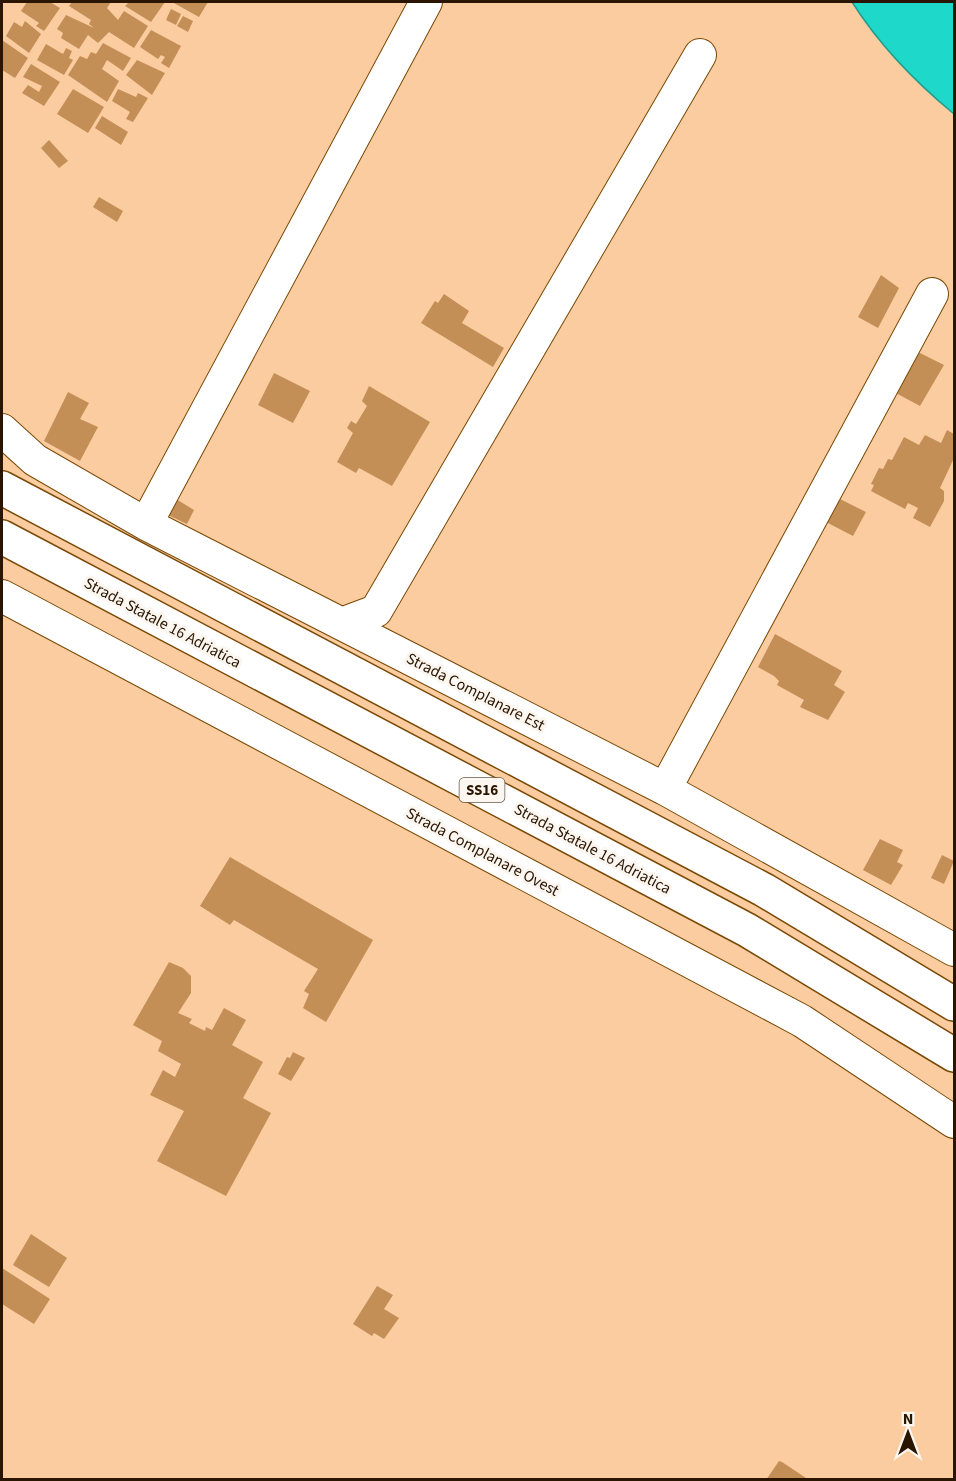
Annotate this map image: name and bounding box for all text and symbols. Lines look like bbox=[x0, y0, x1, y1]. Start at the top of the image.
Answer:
street label: Strada Statale 16 Adriatica bbox=[80, 572, 245, 674]
street label: Strada Complanare Est bbox=[403, 647, 549, 737]
road number: SS16 bbox=[460, 778, 504, 802]
street label: Strada Statale 16 Adriatica bbox=[510, 798, 675, 900]
street label: Strada Complanare Ovest bbox=[402, 802, 563, 902]
north arrow bbox=[878, 1403, 938, 1463]
text: N bbox=[903, 1408, 913, 1430]

